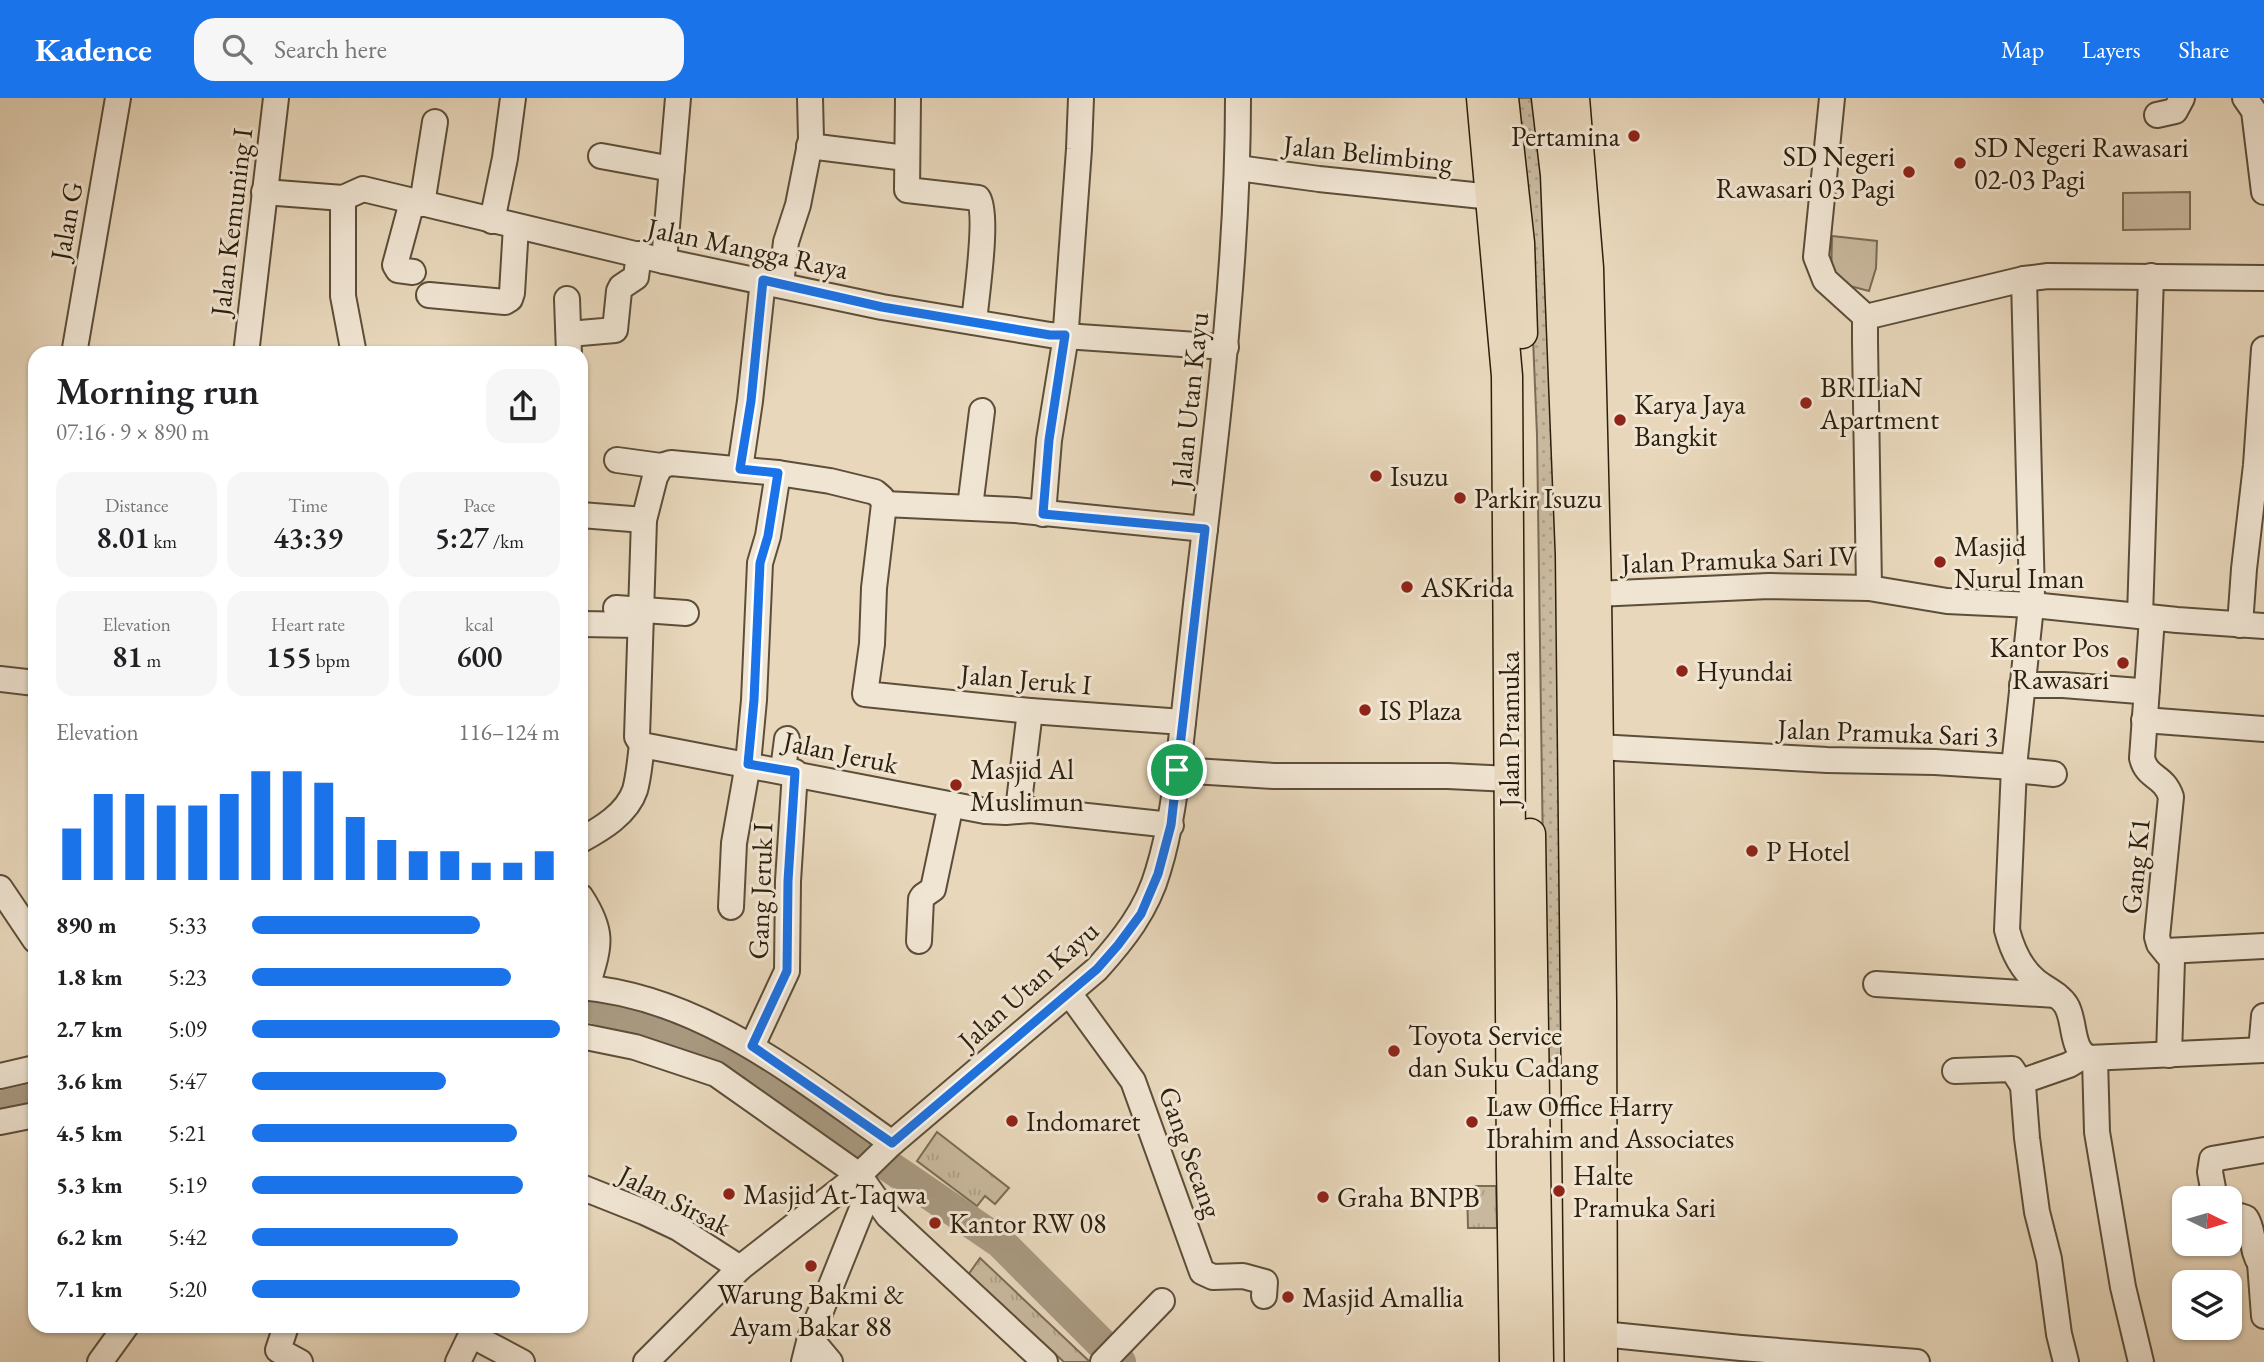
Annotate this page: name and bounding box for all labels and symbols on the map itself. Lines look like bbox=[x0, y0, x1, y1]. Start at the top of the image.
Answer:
place label: Pertamina bbox=[1511, 118, 1621, 154]
street label: Jalan Kemuning I bbox=[201, 125, 260, 320]
street label: Jalan Belimbing bbox=[1280, 126, 1455, 180]
marker: Pertamina bbox=[1626, 128, 1642, 144]
place label: SD Negeri Rawasari 02-03 Pagi bbox=[1974, 129, 2189, 197]
place label: SD Negeri Rawasari 03 Pagi bbox=[1716, 138, 1895, 206]
marker: SD Negeri Rawasari 02-03 Pagi bbox=[1952, 155, 1968, 171]
marker: SD Negeri Rawasari 03 Pagi bbox=[1901, 164, 1917, 180]
street label: Jalan G bbox=[41, 179, 91, 265]
street label: Jalan Mangga Raya bbox=[642, 209, 853, 287]
street label: Jalan Utan Kayu bbox=[1162, 310, 1216, 492]
place label: BRILiaN Apartment bbox=[1819, 369, 1939, 437]
place label: Karya Jaya Bangkit bbox=[1634, 386, 1746, 454]
marker: BRILiaN Apartment bbox=[1798, 395, 1814, 411]
marker: Karya Jaya Bangkit bbox=[1612, 412, 1628, 428]
place label: Isuzu bbox=[1390, 458, 1449, 494]
marker: Isuzu bbox=[1368, 468, 1384, 484]
place label: Parkir Isuzu bbox=[1474, 480, 1602, 516]
marker: Parkir Isuzu bbox=[1452, 490, 1468, 506]
place label: Masjid Nurul Iman bbox=[1954, 528, 2085, 596]
street label: Jalan Pramuka Sari IV bbox=[1619, 537, 1858, 581]
marker: Masjid Nurul Iman bbox=[1932, 554, 1948, 570]
place label: ASKrida bbox=[1420, 569, 1515, 605]
marker: ASKrida bbox=[1399, 579, 1415, 595]
place label: Kantor Pos Rawasari bbox=[1989, 629, 2109, 697]
street label: Jalan Pramuka bbox=[1491, 650, 1527, 809]
place label: Hyundai bbox=[1696, 653, 1793, 689]
street label: Jalan Jeruk I bbox=[957, 655, 1094, 703]
marker: Kantor Pos Rawasari bbox=[2115, 655, 2131, 671]
marker: Hyundai bbox=[1674, 663, 1690, 679]
place label: IS Plaza bbox=[1379, 692, 1462, 728]
marker: IS Plaza bbox=[1357, 702, 1373, 718]
street label: Jalan Pramuka Sari 3 bbox=[1775, 710, 1999, 754]
street label: Jalan Jeruk bbox=[778, 722, 903, 782]
pin bbox=[1147, 740, 1207, 800]
place label: Masjid Al Muslimun bbox=[970, 751, 1084, 819]
marker: Masjid Al Muslimun bbox=[948, 777, 964, 793]
street label: Gang K1 bbox=[2112, 816, 2158, 916]
street label: Gang Jeruk I bbox=[740, 821, 780, 960]
place label: P Hotel bbox=[1766, 833, 1850, 869]
marker: P Hotel bbox=[1744, 843, 1760, 859]
street label: Jalan Utan Kayu bbox=[949, 912, 1106, 1059]
place label: Toyota Service dan Suku Cadang bbox=[1408, 1017, 1599, 1085]
marker: Toyota Service dan Suku Cadang bbox=[1386, 1043, 1402, 1059]
street label: Gang Secang bbox=[1151, 1082, 1232, 1223]
place label: Law Office Harry Ibrahim and Associates bbox=[1486, 1088, 1734, 1156]
place label: Indomaret bbox=[1026, 1103, 1141, 1139]
marker: Indomaret bbox=[1004, 1113, 1020, 1129]
marker: Law Office Harry Ibrahim and Associates bbox=[1464, 1114, 1480, 1130]
street label: Jalan Sirsak bbox=[611, 1155, 738, 1244]
place label: Halte Pramuka Sari bbox=[1573, 1157, 1716, 1225]
place label: Masjid At-Taqwa bbox=[743, 1176, 927, 1212]
place label: Graha BNPB bbox=[1337, 1179, 1480, 1215]
marker: Halte Pramuka Sari bbox=[1551, 1183, 1567, 1199]
marker: Masjid At-Taqwa bbox=[721, 1186, 737, 1202]
north arrow bbox=[2172, 1186, 2242, 1256]
marker: Graha BNPB bbox=[1315, 1189, 1331, 1205]
place label: Kantor RW 08 bbox=[949, 1205, 1107, 1241]
marker: Kantor RW 08 bbox=[927, 1215, 943, 1231]
marker: Warung Bakmi & Ayam Bakar 88 bbox=[803, 1258, 819, 1274]
place label: Warung Bakmi & Ayam Bakar 88 bbox=[718, 1276, 904, 1344]
place label: Masjid Amallia bbox=[1302, 1279, 1464, 1315]
marker: Masjid Amallia bbox=[1280, 1289, 1296, 1305]

